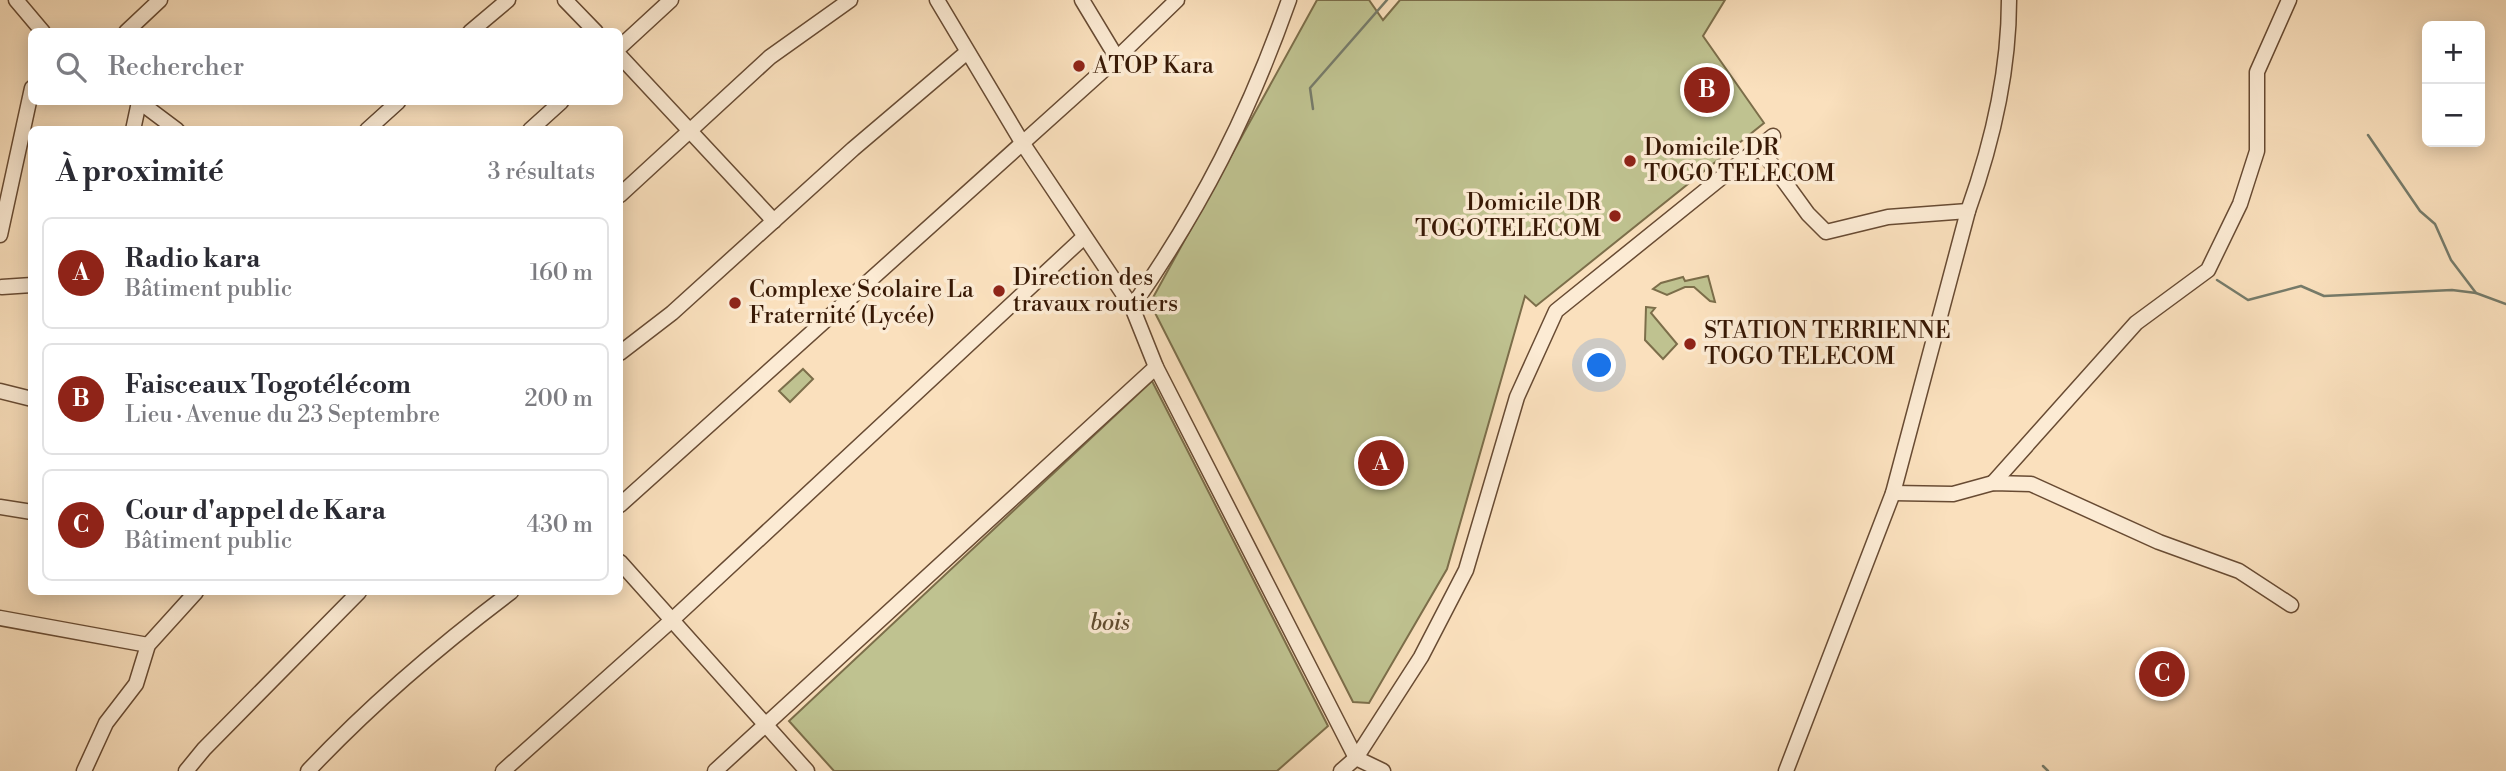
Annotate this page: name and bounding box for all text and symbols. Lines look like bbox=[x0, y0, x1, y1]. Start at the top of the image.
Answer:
map controls bbox=[2422, 21, 2485, 147]
button: + bbox=[2422, 21, 2485, 84]
search box bbox=[28, 28, 623, 105]
icon: search bbox=[52, 48, 90, 86]
text: Rechercher bbox=[108, 51, 244, 83]
place label: ATOP Kara bbox=[1092, 52, 1214, 80]
marker: ATOP Kara bbox=[1071, 58, 1087, 74]
pin: B bbox=[1684, 64, 1730, 116]
button: − bbox=[2422, 84, 2485, 147]
place label: Domicile DR TOGO TELECOM bbox=[1644, 134, 1836, 188]
text: À proximité bbox=[56, 153, 224, 191]
marker: Domicile DR TOGO TELECOM bbox=[1622, 153, 1638, 169]
text: 3 résultats bbox=[488, 158, 595, 186]
place label: Domicile DR TOGOTELECOM bbox=[1415, 189, 1602, 243]
marker: Domicile DR TOGOTELECOM bbox=[1607, 208, 1623, 224]
text: Radio kara bbox=[125, 243, 260, 275]
text: A bbox=[73, 259, 89, 287]
text: 160 m bbox=[530, 259, 593, 287]
place label: Direction des travaux routiers bbox=[1013, 264, 1178, 318]
text: Bâtiment public bbox=[125, 275, 292, 303]
place label: Complexe Scolaire La Fraternité (Lycée) bbox=[749, 276, 974, 330]
marker: Direction des travaux routiers bbox=[991, 283, 1007, 299]
marker: Complexe Scolaire La Fraternité (Lycée) bbox=[727, 295, 743, 311]
place label: STATION TERRIENNE TOGO TELECOM bbox=[1704, 317, 1951, 371]
marker: STATION TERRIENNE TOGO TELECOM bbox=[1682, 336, 1698, 352]
your location bbox=[1582, 348, 1616, 382]
text: Faisceaux Togotélécom bbox=[125, 369, 411, 401]
text: B bbox=[72, 385, 90, 413]
text: 200 m bbox=[525, 385, 593, 413]
text: Lieu · Avenue du 23 Septembre bbox=[125, 401, 440, 429]
pin: A bbox=[1358, 437, 1404, 489]
text: Cour d'appel de Kara bbox=[125, 495, 386, 527]
text: C bbox=[73, 511, 89, 539]
text: 430 m bbox=[526, 511, 593, 539]
text: Bâtiment public bbox=[125, 527, 292, 555]
park label: bois bbox=[1090, 609, 1130, 637]
pin: C bbox=[2139, 648, 2185, 700]

